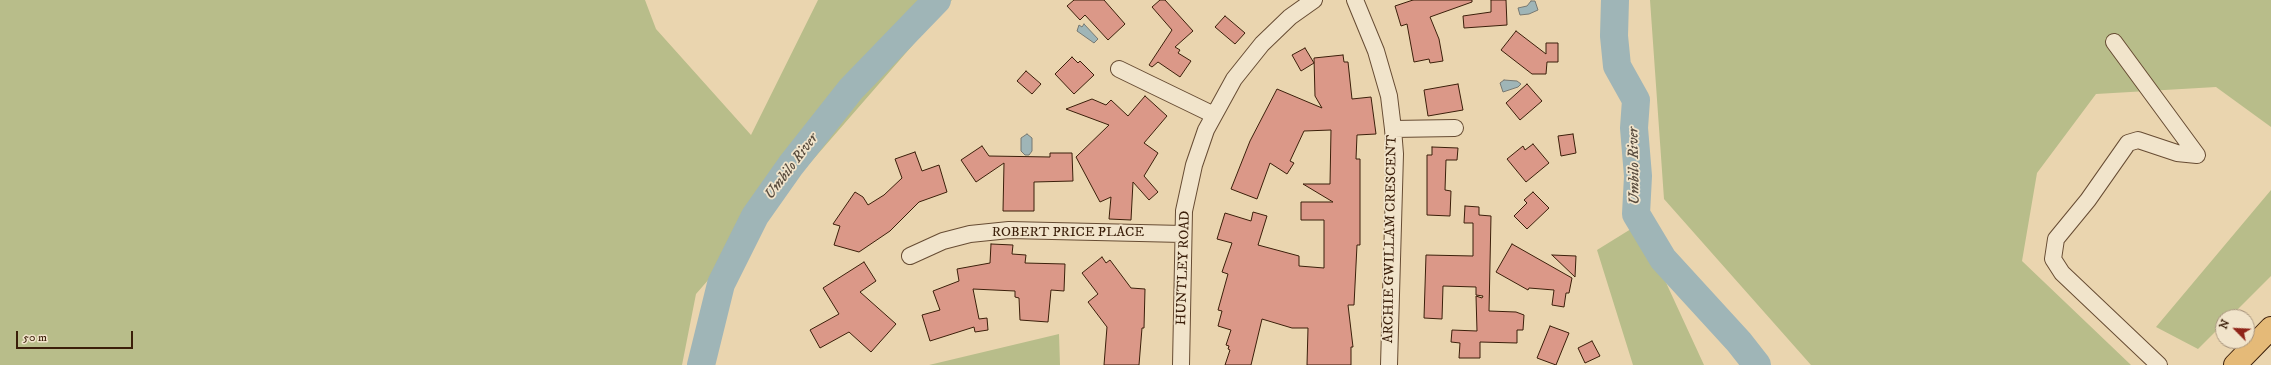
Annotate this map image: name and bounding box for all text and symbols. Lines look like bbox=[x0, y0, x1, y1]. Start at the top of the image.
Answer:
water label: Umbilo River bbox=[1625, 127, 1645, 205]
water label: Umbilo River bbox=[761, 131, 823, 203]
street label: ARCHIE GWILLAM CRESCENT bbox=[1381, 135, 1401, 343]
street label: HUNTLEY ROAD bbox=[1174, 210, 1194, 326]
street label: ROBERT PRICE PLACE bbox=[992, 225, 1144, 241]
north arrow bbox=[2215, 309, 2255, 349]
text: N bbox=[2217, 318, 2233, 331]
scale bar bbox=[18, 323, 135, 349]
text: 50 m bbox=[23, 330, 47, 345]

